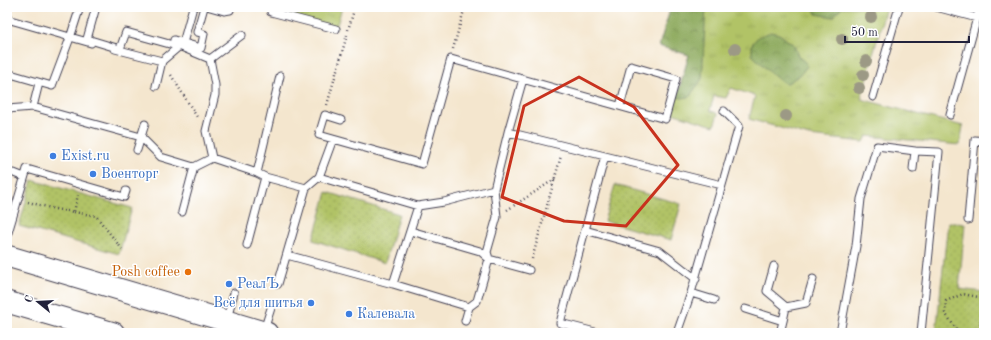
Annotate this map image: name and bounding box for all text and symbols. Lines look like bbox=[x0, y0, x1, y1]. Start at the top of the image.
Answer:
scale bar bbox=[845, 18, 969, 44]
text: 50 m bbox=[851, 26, 878, 39]
place label: Exist.ru bbox=[61, 149, 110, 163]
marker: Exist.ru bbox=[48, 151, 58, 161]
place label: Военторг bbox=[101, 167, 159, 181]
marker: Военторг bbox=[88, 169, 98, 179]
place label: Posh coffee bbox=[111, 265, 180, 279]
marker: Posh coffee bbox=[183, 267, 193, 277]
place label: РеалЪ bbox=[237, 277, 279, 291]
marker: РеалЪ bbox=[224, 279, 234, 289]
north arrow bbox=[18, 282, 58, 322]
text: С bbox=[24, 294, 36, 305]
place label: Всё для шитья bbox=[213, 296, 303, 310]
marker: Всё для шитья bbox=[306, 298, 316, 308]
place label: Калевала bbox=[357, 307, 415, 321]
marker: Калевала bbox=[344, 309, 354, 319]

